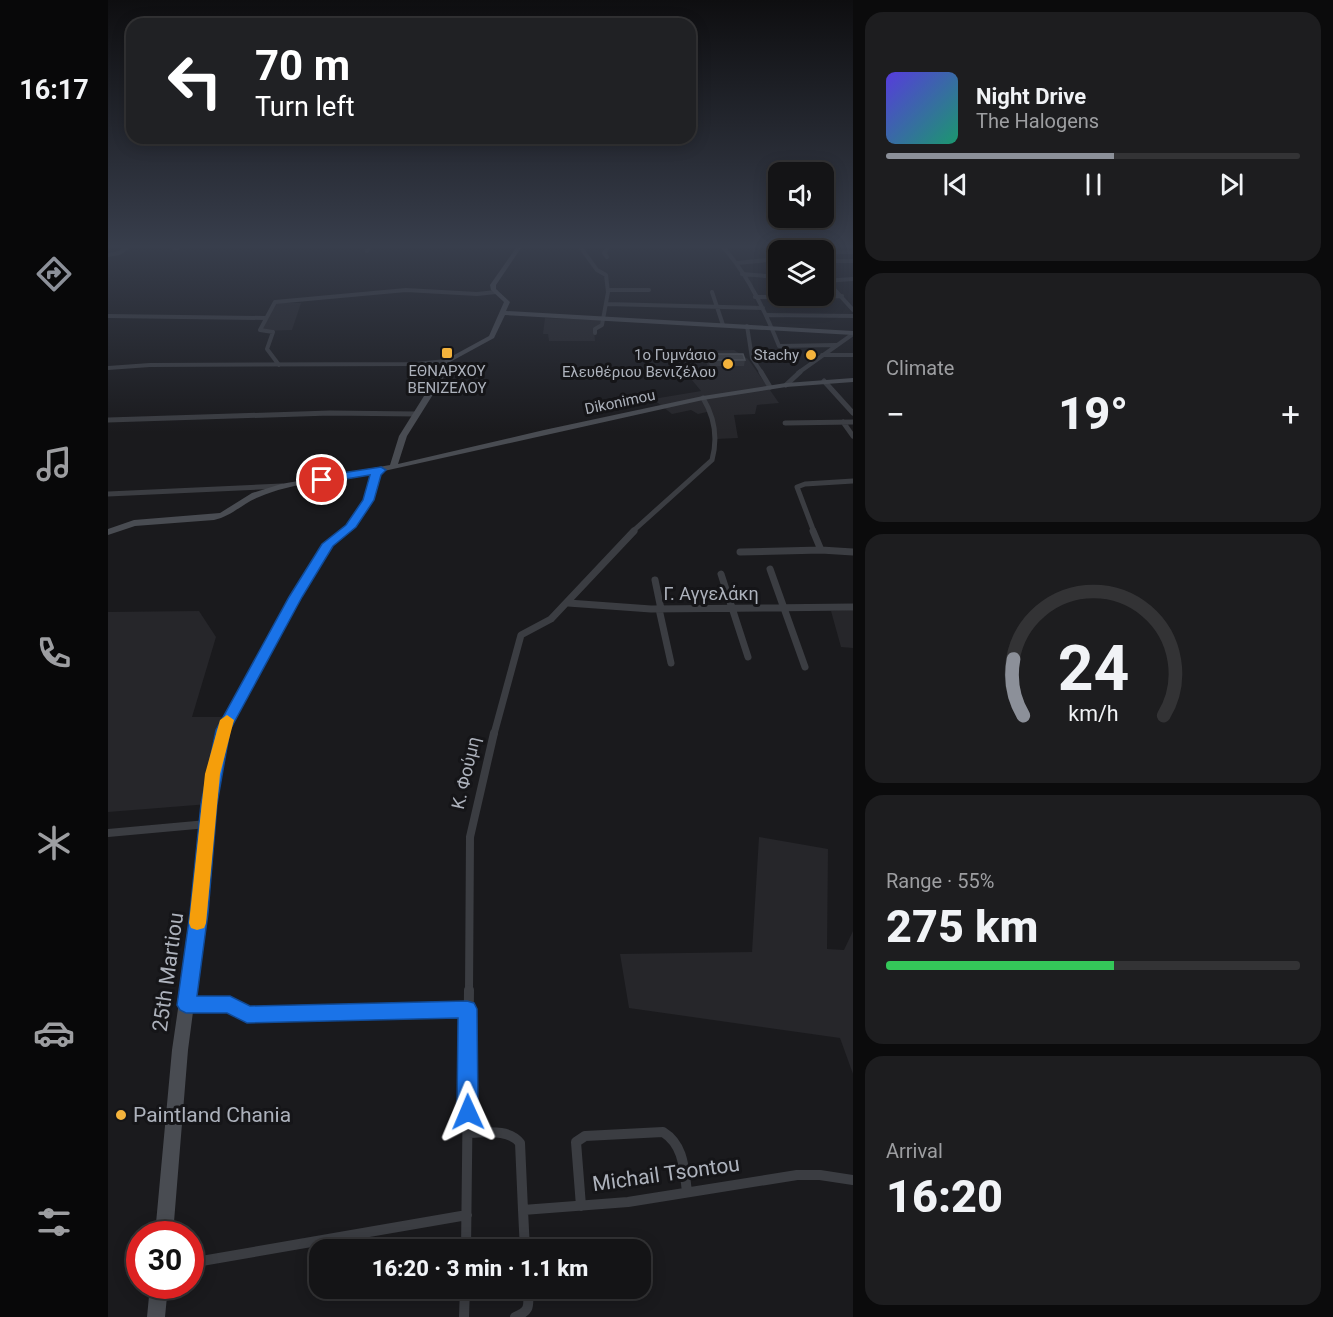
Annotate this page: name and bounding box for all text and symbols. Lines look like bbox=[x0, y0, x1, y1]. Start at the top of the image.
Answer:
text: 70 m bbox=[255, 41, 350, 90]
icon: left bbox=[156, 42, 234, 120]
text: 16:17 bbox=[19, 74, 89, 106]
text: Night Drive bbox=[976, 84, 1086, 109]
text: Turn left bbox=[255, 91, 355, 123]
text: The Halogens bbox=[976, 109, 1099, 133]
map controls bbox=[768, 162, 834, 306]
button: sound bbox=[768, 162, 834, 228]
icon: previous bbox=[939, 168, 972, 201]
icon: pause bbox=[1077, 168, 1110, 201]
icon: next bbox=[1215, 168, 1248, 201]
button: layers bbox=[768, 240, 834, 306]
icon: directions bbox=[33, 253, 75, 295]
marker: ΕΘΝΑΡΧΟΥ ΒΕΝΙΖΕΛΟΥ bbox=[440, 346, 454, 360]
place label: 1ο Γυμνάσιο Ελευθέριου Βενιζέλου bbox=[562, 346, 716, 381]
place label: Stachy bbox=[754, 346, 799, 364]
marker: Stachy bbox=[804, 348, 818, 362]
text: Climate bbox=[886, 356, 954, 380]
marker: 1ο Γυμνάσιο Ελευθέριου Βενιζέλου bbox=[721, 357, 735, 371]
place label: ΕΘΝΑΡΧΟΥ ΒΕΝΙΖΕΛΟΥ bbox=[408, 362, 486, 397]
street label: Dikonimou bbox=[583, 386, 657, 418]
text: 19° bbox=[1058, 387, 1128, 440]
text: − bbox=[886, 395, 905, 434]
text: + bbox=[1281, 395, 1300, 434]
icon: music bbox=[33, 443, 75, 485]
pin bbox=[296, 454, 347, 505]
icon: arrive bbox=[305, 463, 338, 496]
street label: Γ. Αγγελάκη bbox=[663, 583, 759, 604]
icon: phone bbox=[33, 632, 75, 674]
text: 24 bbox=[1057, 632, 1129, 705]
text: km/h bbox=[1068, 701, 1118, 726]
street label: Κ. Φούμη bbox=[447, 735, 484, 811]
icon: climate bbox=[33, 822, 75, 864]
text: Range · 55% bbox=[886, 869, 994, 893]
text: 275 km bbox=[886, 900, 1038, 953]
street label: 25th Martiou bbox=[148, 911, 188, 1033]
icon: car bbox=[33, 1012, 75, 1054]
position arrow bbox=[436, 1080, 500, 1144]
place label: Paintland Chania bbox=[133, 1103, 291, 1127]
marker: Paintland Chania bbox=[114, 1108, 128, 1122]
text: Arrival bbox=[886, 1139, 943, 1163]
street label: Michail Tsontou bbox=[591, 1152, 741, 1196]
text: 16:20 bbox=[886, 1170, 1003, 1223]
icon: filters bbox=[33, 1201, 75, 1243]
speed limit sign: 30 bbox=[126, 1221, 204, 1299]
text: 16:20 · 3 min · 1.1 km bbox=[372, 1256, 588, 1281]

